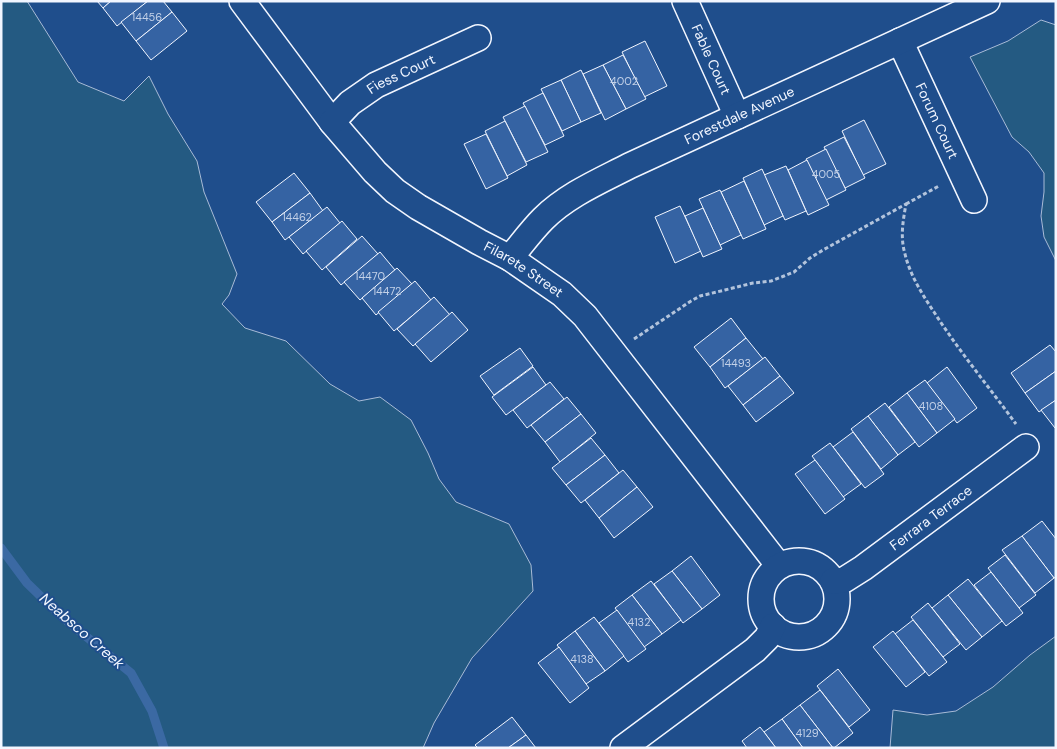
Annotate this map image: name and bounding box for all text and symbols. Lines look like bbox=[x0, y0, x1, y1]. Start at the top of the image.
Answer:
house number: 14456 bbox=[132, 10, 162, 24]
street label: Fable Court bbox=[688, 21, 735, 97]
street label: Fiess Court bbox=[363, 50, 438, 98]
house number: 4002 bbox=[610, 74, 638, 88]
street label: Forum Court bbox=[912, 80, 963, 162]
street label: Forestdale Avenue bbox=[681, 82, 797, 148]
house number: 4005 bbox=[812, 167, 841, 181]
house number: 14462 bbox=[282, 210, 312, 224]
street label: Filarete Street bbox=[481, 237, 567, 301]
house number: 14470 bbox=[355, 269, 385, 283]
house number: 14472 bbox=[373, 284, 401, 298]
house number: 14493 bbox=[721, 356, 751, 370]
house number: 4108 bbox=[919, 399, 943, 413]
street label: Ferrara Terrace bbox=[886, 481, 976, 554]
water label: Neabsco Creek bbox=[35, 589, 129, 674]
house number: 4132 bbox=[628, 615, 650, 629]
house number: 4138 bbox=[570, 652, 594, 666]
house number: 4129 bbox=[795, 726, 819, 740]

